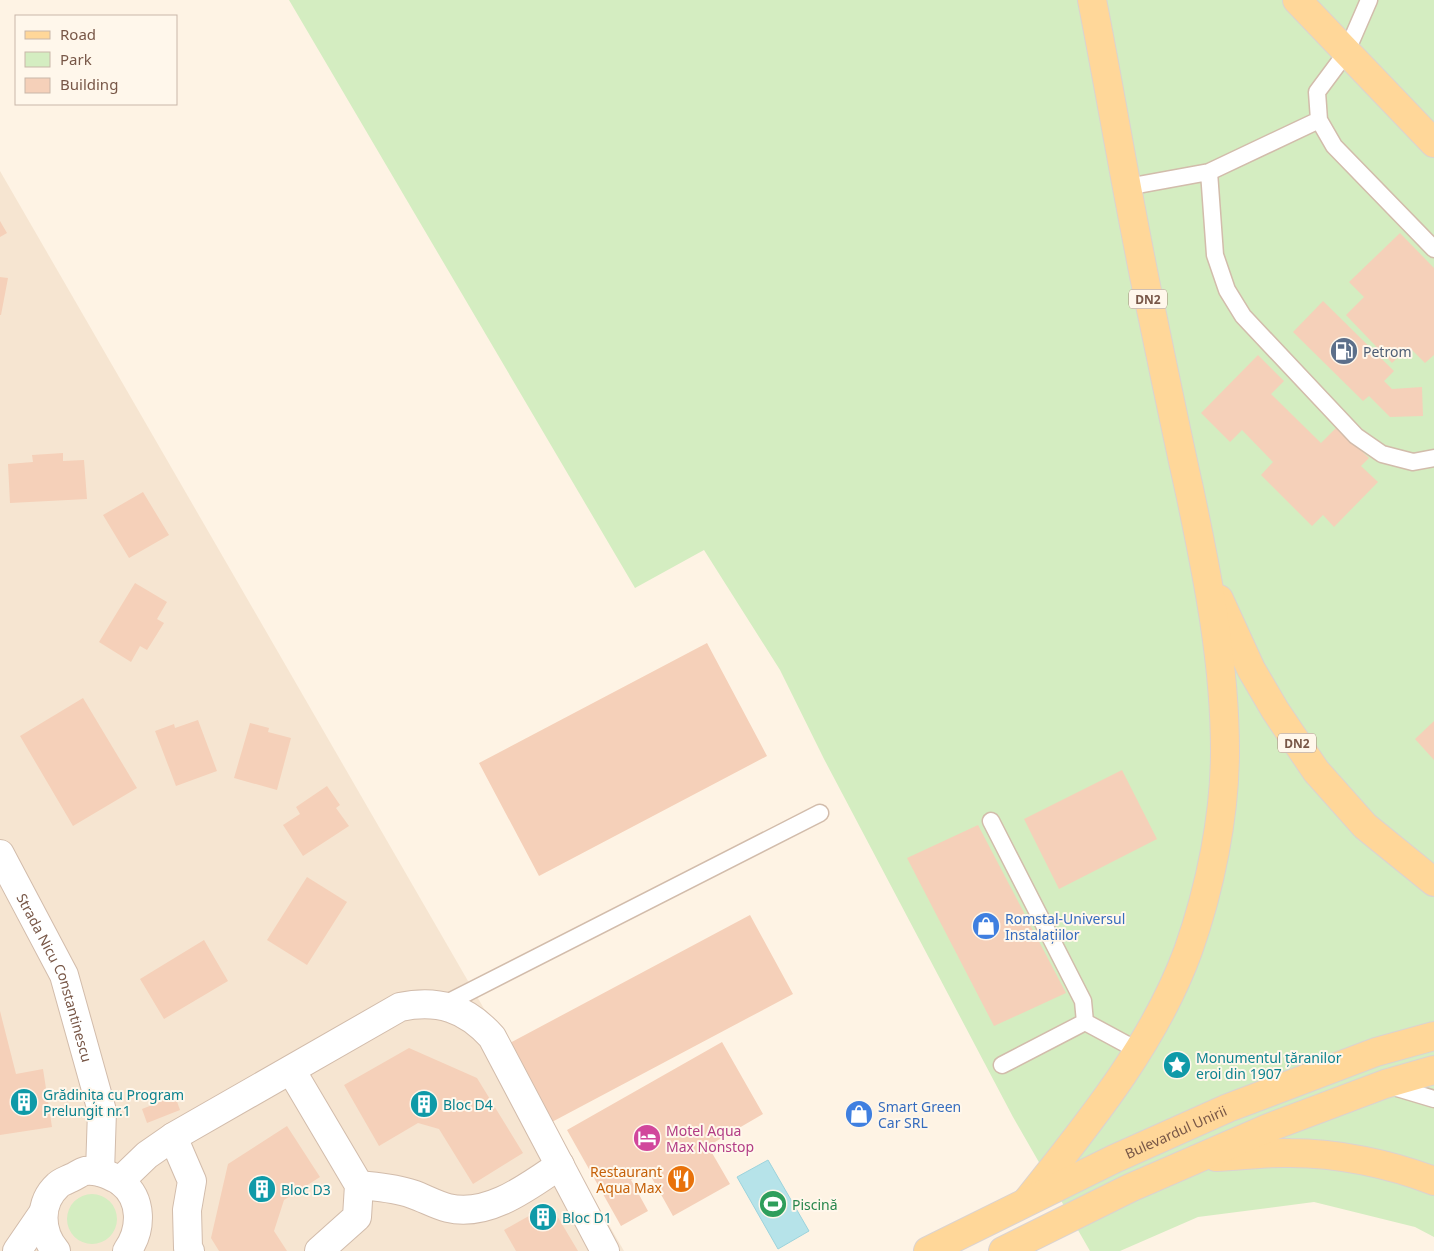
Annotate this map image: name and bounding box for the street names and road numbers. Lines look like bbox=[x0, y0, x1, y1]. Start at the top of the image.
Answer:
road number: DN2 bbox=[1129, 290, 1167, 308]
road number: DN2 bbox=[1278, 734, 1316, 752]
street label: Strada Nicu Constantinescu bbox=[13, 890, 97, 1064]
street label: Bulevardul Unirii bbox=[1122, 1100, 1230, 1162]

